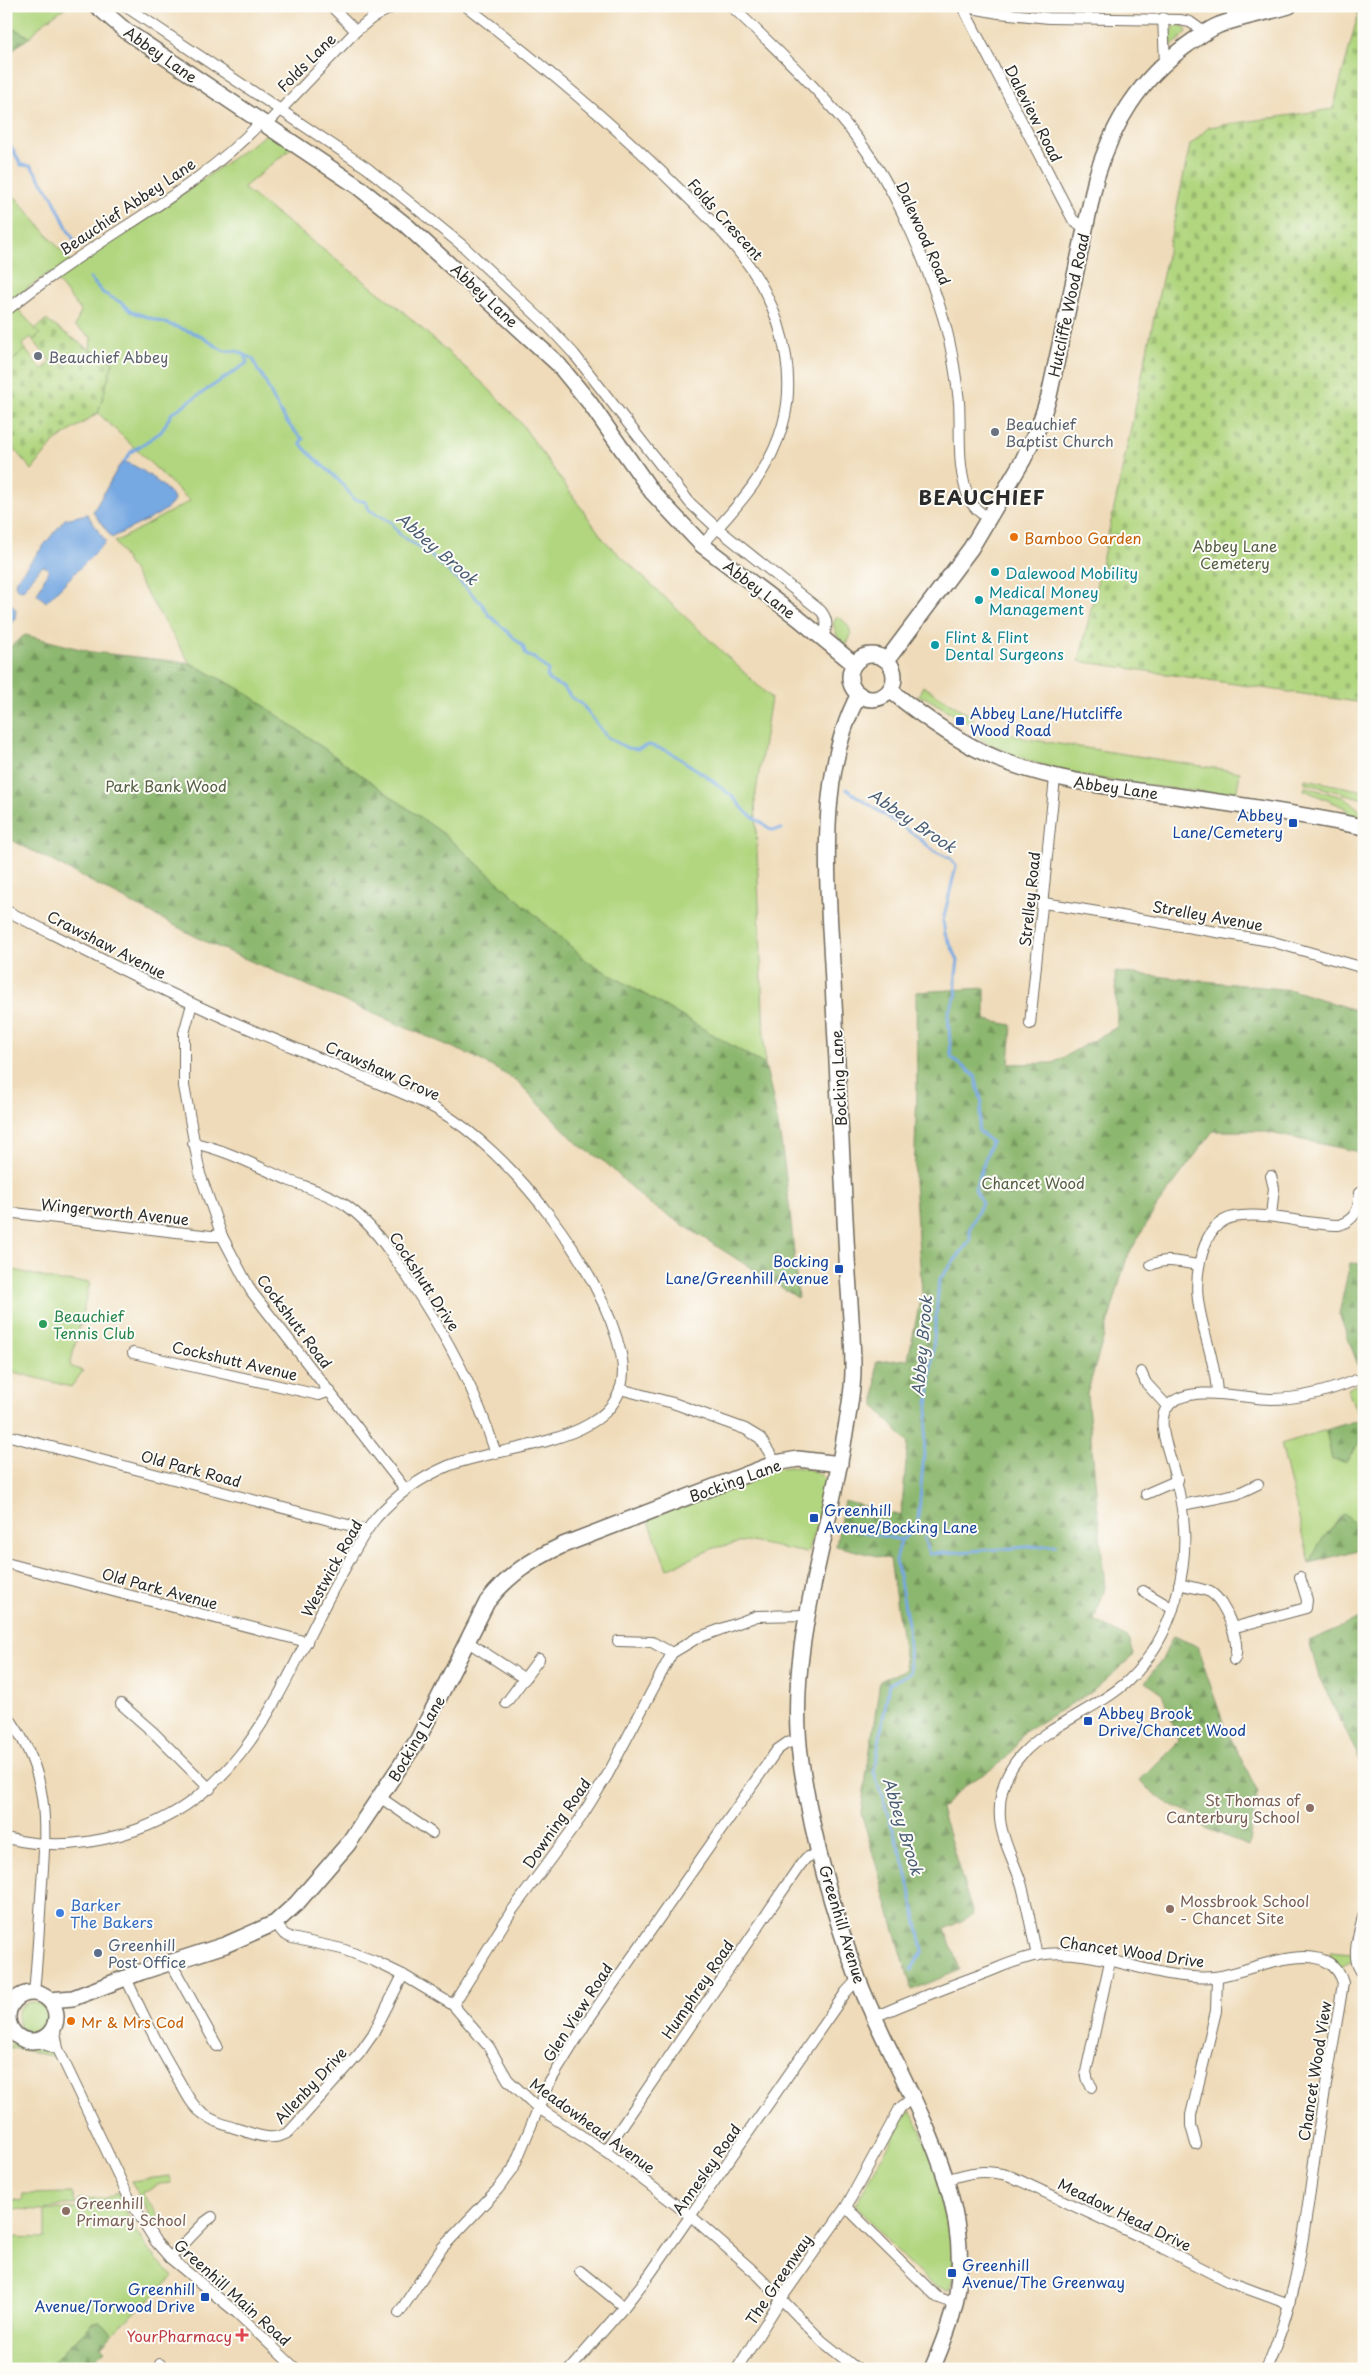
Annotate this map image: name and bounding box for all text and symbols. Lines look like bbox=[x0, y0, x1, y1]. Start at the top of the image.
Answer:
street label: Abbey Lane bbox=[120, 20, 202, 88]
street label: Folds Lane bbox=[271, 27, 341, 97]
street label: Daleview Road bbox=[999, 60, 1069, 166]
street label: Beauchief Abbey Lane bbox=[54, 152, 200, 260]
street label: Folds Crescent bbox=[683, 173, 769, 265]
street label: Dalewood Road bbox=[891, 177, 957, 289]
street label: Hutcliffe Wood Road bbox=[1042, 231, 1094, 379]
street label: Abbey Lane bbox=[446, 258, 524, 332]
place label: Beauchief Abbey bbox=[48, 345, 168, 368]
marker: Beauchief Abbey bbox=[32, 350, 44, 362]
place label: Beauchief Baptist Church bbox=[1005, 412, 1114, 452]
marker: Beauchief Baptist Church bbox=[989, 426, 1001, 438]
district label: BEAUCHIEF bbox=[919, 482, 1045, 512]
water label: Abbey Brook bbox=[392, 506, 485, 591]
place label: Bamboo Garden bbox=[1024, 526, 1142, 549]
marker: Bamboo Garden bbox=[1008, 531, 1020, 543]
park label: Abbey Lane Cemetery bbox=[1192, 534, 1278, 574]
street label: Abbey Lane bbox=[719, 554, 801, 624]
place label: Dalewood Mobility bbox=[1005, 561, 1138, 584]
marker: Dalewood Mobility bbox=[989, 566, 1001, 578]
place label: Medical Money Management bbox=[989, 580, 1099, 620]
marker: Medical Money Management bbox=[973, 594, 985, 606]
place label: Flint & Flint Dental Surgeons bbox=[945, 625, 1064, 665]
marker: Flint & Flint Dental Surgeons bbox=[929, 639, 941, 651]
place label: Abbey Lane/Hutcliffe Wood Road bbox=[970, 701, 1123, 741]
marker: Abbey Lane/Hutcliffe Wood Road bbox=[954, 715, 966, 727]
street label: Abbey Lane bbox=[1072, 770, 1160, 804]
park label: Park Bank Wood bbox=[105, 774, 227, 797]
water label: Abbey Brook bbox=[864, 782, 962, 859]
place label: Abbey Lane/Cemetery bbox=[1172, 803, 1283, 843]
marker: Abbey Lane/Cemetery bbox=[1287, 817, 1299, 829]
street label: Strelley Road bbox=[1013, 850, 1045, 948]
street label: Strelley Avenue bbox=[1151, 894, 1265, 936]
street label: Crawshaw Avenue bbox=[43, 904, 171, 984]
street label: Bocking Lane bbox=[824, 1029, 852, 1127]
street label: Crawshaw Grove bbox=[322, 1034, 444, 1106]
park label: Chancet Wood bbox=[981, 1171, 1085, 1194]
street label: Wingerworth Avenue bbox=[40, 1192, 190, 1230]
street label: Cockshutt Drive bbox=[384, 1227, 466, 1335]
place label: Bocking Lane/Greenhill Avenue bbox=[665, 1249, 829, 1289]
marker: Bocking Lane/Greenhill Avenue bbox=[833, 1263, 845, 1275]
street label: Cockshutt Road bbox=[252, 1269, 338, 1373]
water label: Abbey Brook bbox=[905, 1294, 937, 1397]
place label: Beauchief Tennis Club bbox=[53, 1304, 135, 1344]
marker: Beauchief Tennis Club bbox=[37, 1318, 49, 1330]
street label: Cockshutt Avenue bbox=[170, 1334, 300, 1386]
street label: Old Park Road bbox=[138, 1444, 244, 1492]
street label: Bocking Lane bbox=[686, 1453, 784, 1507]
place label: Greenhill Avenue/Bocking Lane bbox=[824, 1498, 978, 1538]
marker: Greenhill Avenue/Bocking Lane bbox=[808, 1512, 820, 1524]
street label: Westwick Road bbox=[295, 1515, 367, 1621]
street label: Old Park Avenue bbox=[99, 1561, 221, 1615]
street label: Bocking Lane bbox=[382, 1691, 450, 1785]
place label: Abbey Brook Drive/Chancet Wood bbox=[1098, 1701, 1246, 1741]
marker: Abbey Brook Drive/Chancet Wood bbox=[1082, 1715, 1094, 1727]
street label: Downing Road bbox=[516, 1773, 596, 1873]
water label: Abbey Brook bbox=[878, 1774, 930, 1878]
place label: St Thomas of Canterbury School bbox=[1166, 1788, 1301, 1828]
marker: St Thomas of Canterbury School bbox=[1304, 1802, 1316, 1814]
street label: Greenhill Avenue bbox=[814, 1862, 872, 1986]
place label: Mossbrook School - Chancet Site bbox=[1180, 1889, 1309, 1929]
place label: Barker The Bakers bbox=[70, 1893, 153, 1933]
marker: Mossbrook School - Chancet Site bbox=[1164, 1903, 1176, 1915]
marker: Barker The Bakers bbox=[54, 1907, 66, 1919]
street label: Chancet Wood Drive bbox=[1058, 1929, 1206, 1973]
place label: Greenhill Post Office bbox=[108, 1933, 186, 1973]
street label: Humphrey Road bbox=[655, 1935, 739, 2043]
marker: Greenhill Post Office bbox=[92, 1947, 104, 1959]
street label: Glen View Road bbox=[536, 1958, 618, 2066]
street label: Chancet Wood View bbox=[1292, 1999, 1336, 2143]
place label: Mr & Mrs Cod bbox=[81, 2010, 184, 2033]
marker: Mr & Mrs Cod bbox=[65, 2015, 77, 2027]
street label: Allenby Drive bbox=[268, 2041, 352, 2129]
street label: Meadowhead Avenue bbox=[526, 2072, 660, 2178]
street label: Annesley Road bbox=[666, 2119, 746, 2219]
street label: Meadow Head Drive bbox=[1054, 2172, 1196, 2256]
place label: Greenhill Primary School bbox=[76, 2191, 186, 2231]
marker: Greenhill Primary School bbox=[60, 2205, 72, 2217]
street label: The Greenway bbox=[739, 2229, 817, 2329]
street label: Greenhill Main Road bbox=[170, 2233, 296, 2351]
place label: Greenhill Avenue/The Greenway bbox=[962, 2253, 1125, 2293]
marker: Greenhill Avenue/The Greenway bbox=[946, 2267, 958, 2279]
place label: Greenhill Avenue/Torwood Drive bbox=[34, 2277, 195, 2317]
marker: Greenhill Avenue/Torwood Drive bbox=[199, 2291, 211, 2303]
place label: YourPharmacy bbox=[127, 2324, 232, 2347]
marker: YourPharmacy bbox=[236, 2329, 248, 2341]

